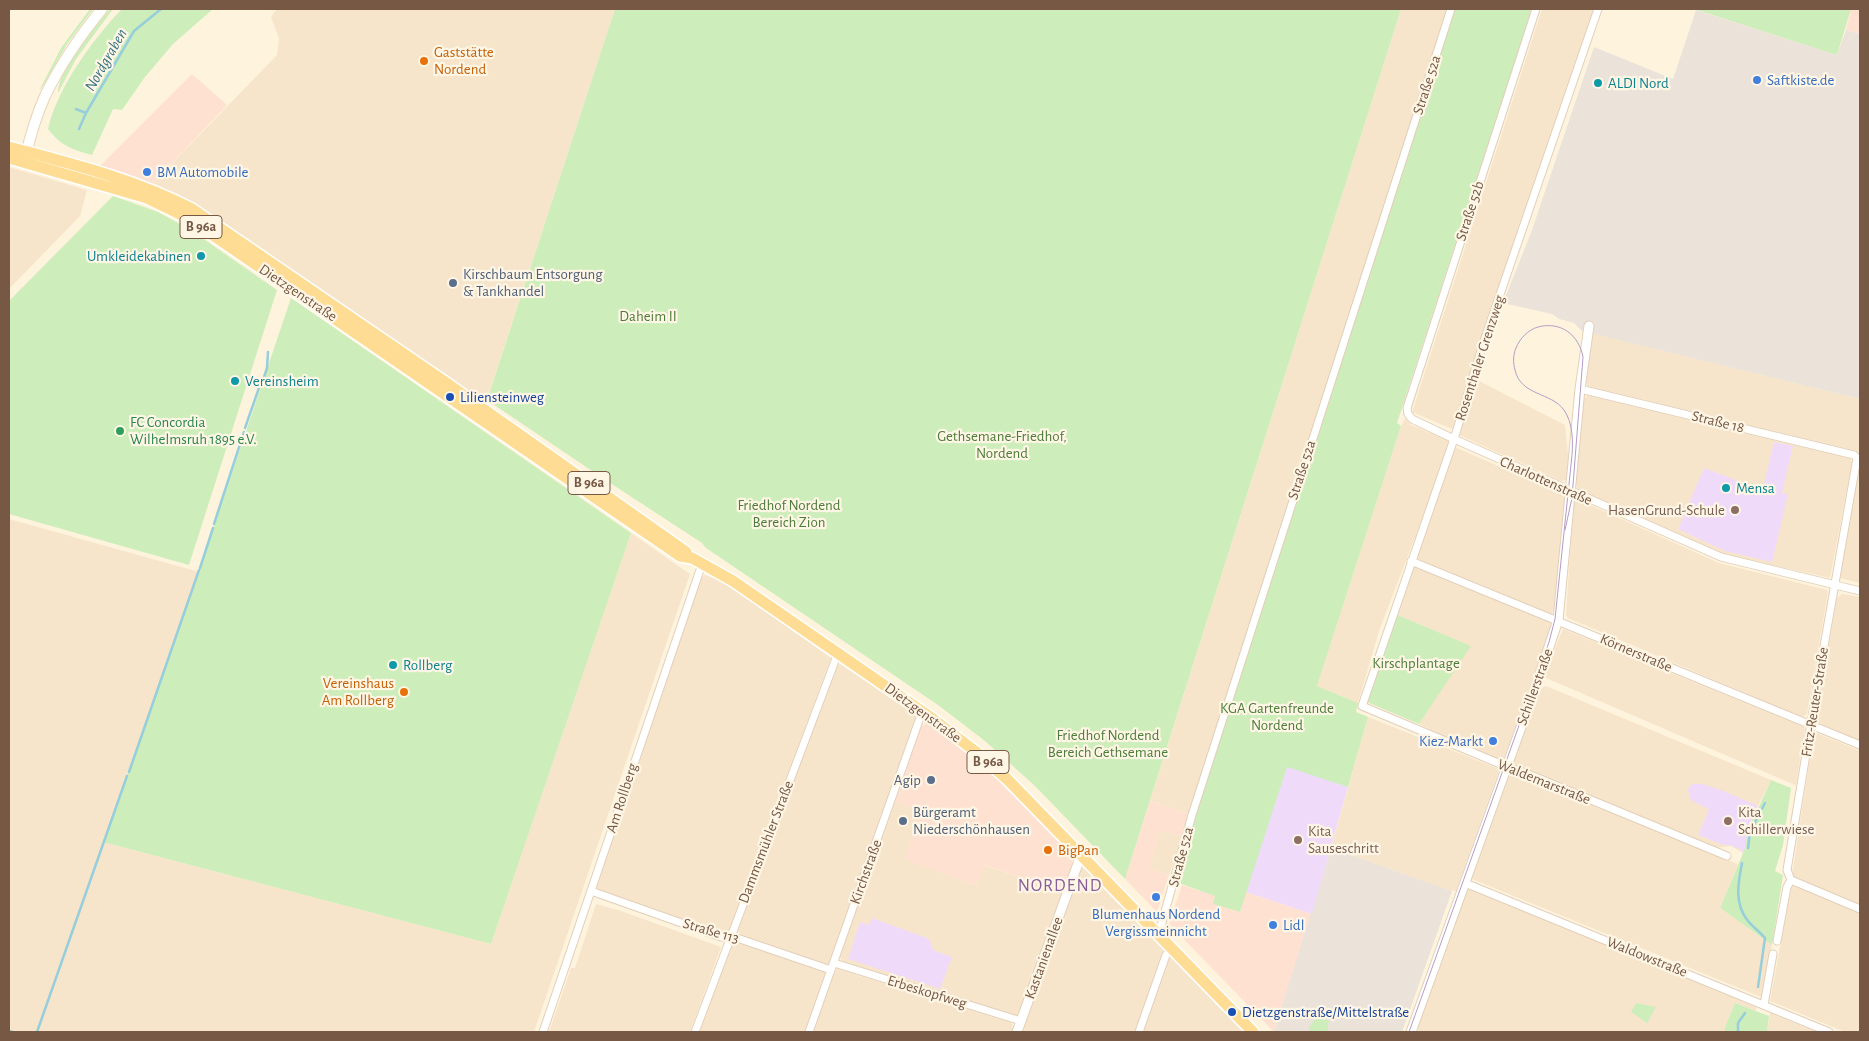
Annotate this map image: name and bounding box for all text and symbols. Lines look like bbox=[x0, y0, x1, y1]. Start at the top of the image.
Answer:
water label: Nordgraben bbox=[80, 25, 132, 95]
place label: Gaststätte Nordend bbox=[434, 43, 494, 78]
street label: Straße 52a bbox=[1409, 53, 1445, 117]
marker: Gaststätte Nordend bbox=[418, 55, 430, 67]
place label: Saftkiste.de bbox=[1767, 71, 1834, 89]
place label: ALDI Nord bbox=[1608, 74, 1669, 92]
marker: Saftkiste.de bbox=[1751, 74, 1763, 86]
marker: ALDI Nord bbox=[1592, 77, 1604, 89]
place label: BM Automobile bbox=[157, 163, 248, 181]
marker: BM Automobile bbox=[141, 166, 153, 178]
street label: Straße 52b bbox=[1452, 179, 1488, 243]
road number: B 96a bbox=[180, 216, 222, 238]
place label: Umkleidekabinen bbox=[87, 247, 191, 265]
marker: Umkleidekabinen bbox=[195, 250, 207, 262]
street label: Dietzgenstraße bbox=[256, 260, 340, 326]
place label: Kirschbaum Entsorgung & Tankhandel bbox=[463, 265, 602, 300]
marker: Kirschbaum Entsorgung & Tankhandel bbox=[447, 277, 459, 289]
street label: Rosenthaler Grenzweg bbox=[1451, 293, 1509, 423]
park label: Daheim II bbox=[619, 307, 677, 325]
place label: Vereinsheim bbox=[245, 372, 319, 390]
marker: Vereinsheim bbox=[229, 375, 241, 387]
place label: Liliensteinweg bbox=[460, 388, 544, 406]
marker: Liliensteinweg bbox=[444, 391, 456, 403]
street label: Straße 18 bbox=[1690, 407, 1746, 437]
place label: FC Concordia Wilhelmsruh 1895 e.V. bbox=[130, 413, 257, 448]
marker: FC Concordia Wilhelmsruh 1895 e.V. bbox=[114, 425, 126, 437]
park label: Gethsemane-Friedhof, Nordend bbox=[937, 427, 1067, 462]
street label: Straße 52a bbox=[1284, 438, 1320, 502]
street label: Charlottenstraße bbox=[1497, 453, 1595, 509]
road number: B 96a bbox=[568, 472, 610, 494]
place label: Mensa bbox=[1736, 479, 1775, 497]
marker: Mensa bbox=[1720, 482, 1732, 494]
park label: Friedhof Nordend Bereich Zion bbox=[737, 496, 841, 531]
place label: HasenGrund-Schule bbox=[1608, 501, 1725, 519]
marker: HasenGrund-Schule bbox=[1729, 504, 1741, 516]
street label: Körnerstraße bbox=[1597, 630, 1675, 676]
street label: Schillerstraße bbox=[1513, 646, 1557, 728]
street label: Fritz-Reuter-Straße bbox=[1797, 646, 1833, 758]
park label: Kirschplantage bbox=[1372, 654, 1460, 672]
place label: Rollberg bbox=[403, 656, 452, 674]
marker: Rollberg bbox=[387, 659, 399, 671]
place label: Vereinshaus Am Rollberg bbox=[322, 674, 394, 709]
street label: Dietzgenstraße bbox=[881, 679, 965, 747]
marker: Vereinshaus Am Rollberg bbox=[398, 686, 410, 698]
park label: KGA Gartenfreunde Nordend bbox=[1220, 699, 1334, 734]
park label: Friedhof Nordend Bereich Gethsemane bbox=[1048, 726, 1168, 761]
place label: Kiez-Markt bbox=[1419, 732, 1483, 750]
marker: Kiez-Markt bbox=[1487, 735, 1499, 747]
road number: B 96a bbox=[967, 750, 1009, 774]
street label: Waldemarstraße bbox=[1495, 755, 1593, 809]
street label: Am Rollberg bbox=[602, 761, 642, 835]
place label: Agip bbox=[894, 771, 921, 789]
marker: Agip bbox=[925, 774, 937, 786]
street label: Dammsmühler Straße bbox=[734, 778, 798, 906]
place label: Bürgeramt Niederschönhausen bbox=[913, 803, 1030, 838]
place label: Kita Schillerwiese bbox=[1738, 803, 1814, 838]
marker: Bürgeramt Niederschönhausen bbox=[897, 815, 909, 827]
marker: Kita Schillerwiese bbox=[1722, 815, 1734, 827]
place label: Kita Sauseschritt bbox=[1308, 822, 1379, 857]
street label: Straße 52a bbox=[1164, 825, 1198, 889]
marker: Kita Sauseschritt bbox=[1292, 834, 1304, 846]
street label: Kirchstraße bbox=[846, 837, 886, 907]
place label: BigPan bbox=[1058, 841, 1099, 859]
marker: BigPan bbox=[1042, 844, 1054, 856]
district label: NORDEND bbox=[1017, 875, 1103, 897]
marker: Blumenhaus Nordend Vergissmeinnicht bbox=[1150, 891, 1162, 903]
place label: Blumenhaus Nordend Vergissmeinnicht bbox=[1092, 905, 1220, 940]
street label: Straße 113 bbox=[681, 914, 741, 948]
street label: Kastanienallee bbox=[1021, 914, 1067, 1002]
place label: Lidl bbox=[1283, 916, 1304, 934]
marker: Lidl bbox=[1267, 919, 1279, 931]
street label: Waldowstraße bbox=[1604, 933, 1690, 981]
street label: Erbeskopfweg bbox=[885, 971, 969, 1013]
place label: Dietzgenstraße/Mittelstraße bbox=[1242, 1003, 1409, 1021]
marker: Dietzgenstraße/Mittelstraße bbox=[1226, 1006, 1238, 1018]

